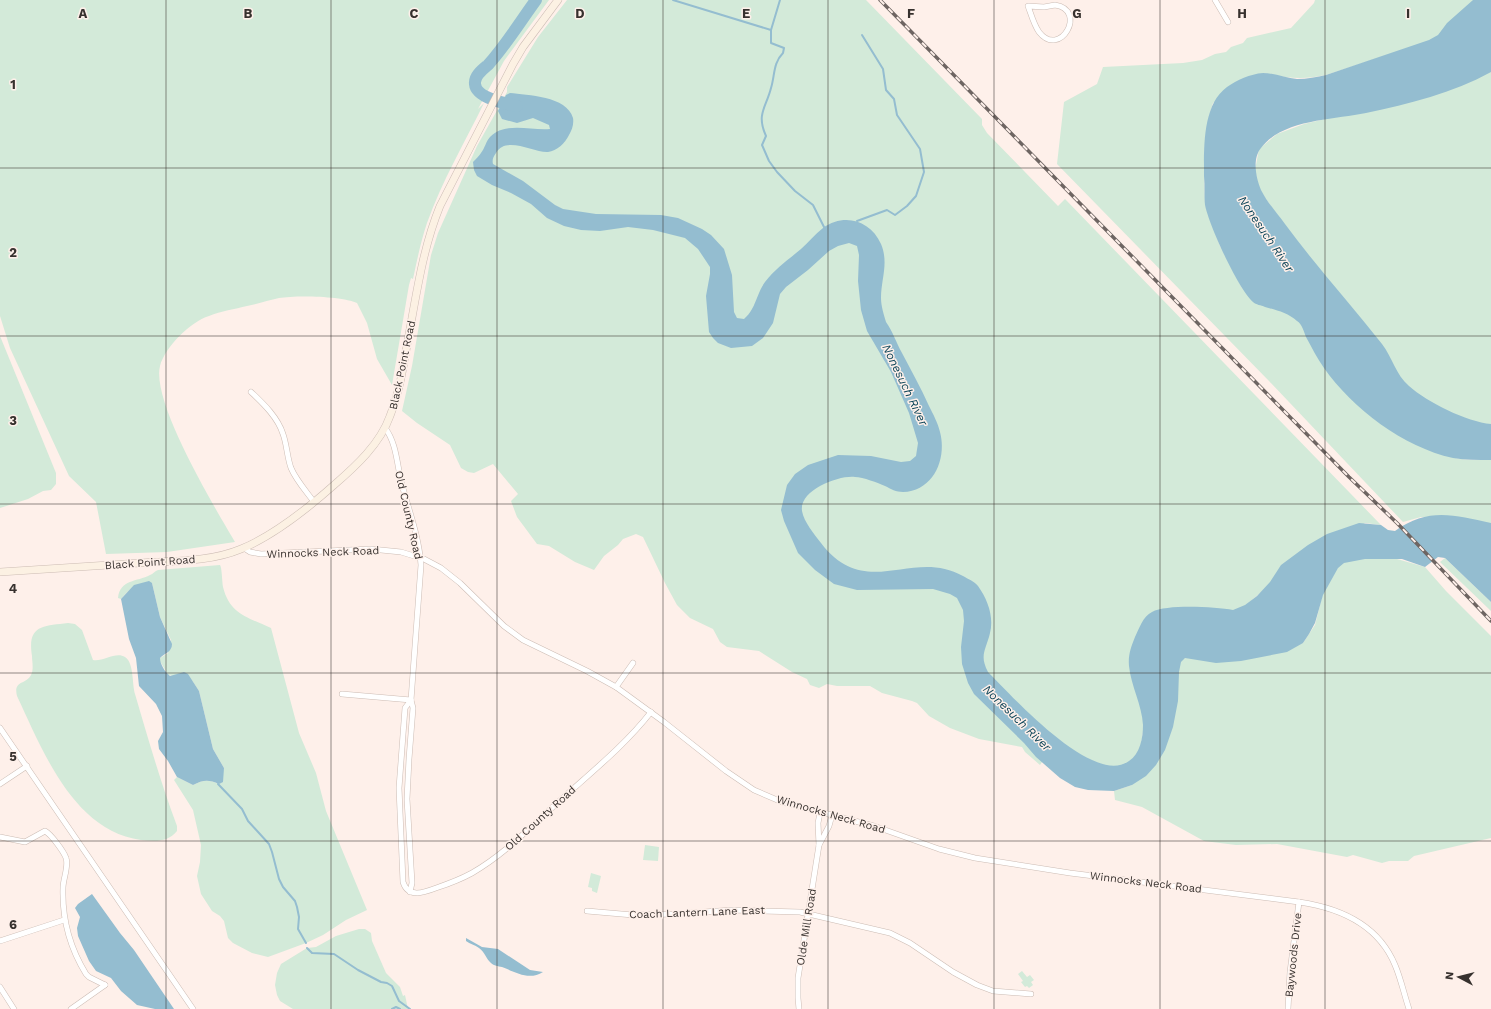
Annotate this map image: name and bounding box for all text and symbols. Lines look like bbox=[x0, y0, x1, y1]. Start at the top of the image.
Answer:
text: A bbox=[79, 6, 88, 21]
text: B bbox=[244, 6, 253, 21]
text: C bbox=[410, 6, 419, 21]
text: D bbox=[575, 6, 585, 21]
text: E bbox=[742, 6, 750, 21]
text: F bbox=[907, 6, 915, 21]
text: G bbox=[1072, 6, 1082, 21]
text: H bbox=[1237, 6, 1247, 21]
text: I bbox=[1406, 6, 1410, 21]
text: 1 bbox=[10, 77, 16, 92]
water label: Nonesuch River bbox=[1235, 193, 1297, 276]
text: 2 bbox=[9, 245, 17, 260]
street label: Black Point Road bbox=[387, 319, 418, 411]
water label: Nonesuch River bbox=[879, 342, 931, 429]
text: 3 bbox=[9, 413, 17, 428]
street label: Old County Road bbox=[392, 470, 425, 561]
street label: Winnocks Neck Road bbox=[267, 544, 380, 561]
street label: Black Point Road bbox=[104, 553, 196, 572]
text: 4 bbox=[9, 581, 18, 596]
water label: Nonesuch River bbox=[980, 682, 1055, 755]
text: 5 bbox=[9, 749, 17, 764]
street label: Old County Road bbox=[502, 783, 578, 853]
street label: Winnocks Neck Road bbox=[775, 793, 887, 836]
street label: Winnocks Neck Road bbox=[1089, 869, 1203, 896]
street label: Olde Mill Road bbox=[794, 888, 819, 967]
street label: Coach Lantern Lane East bbox=[629, 904, 766, 921]
street label: Baywoods Drive bbox=[1283, 912, 1304, 998]
text: 6 bbox=[9, 917, 17, 932]
north arrow bbox=[1439, 957, 1479, 997]
text: N bbox=[1443, 971, 1457, 981]

